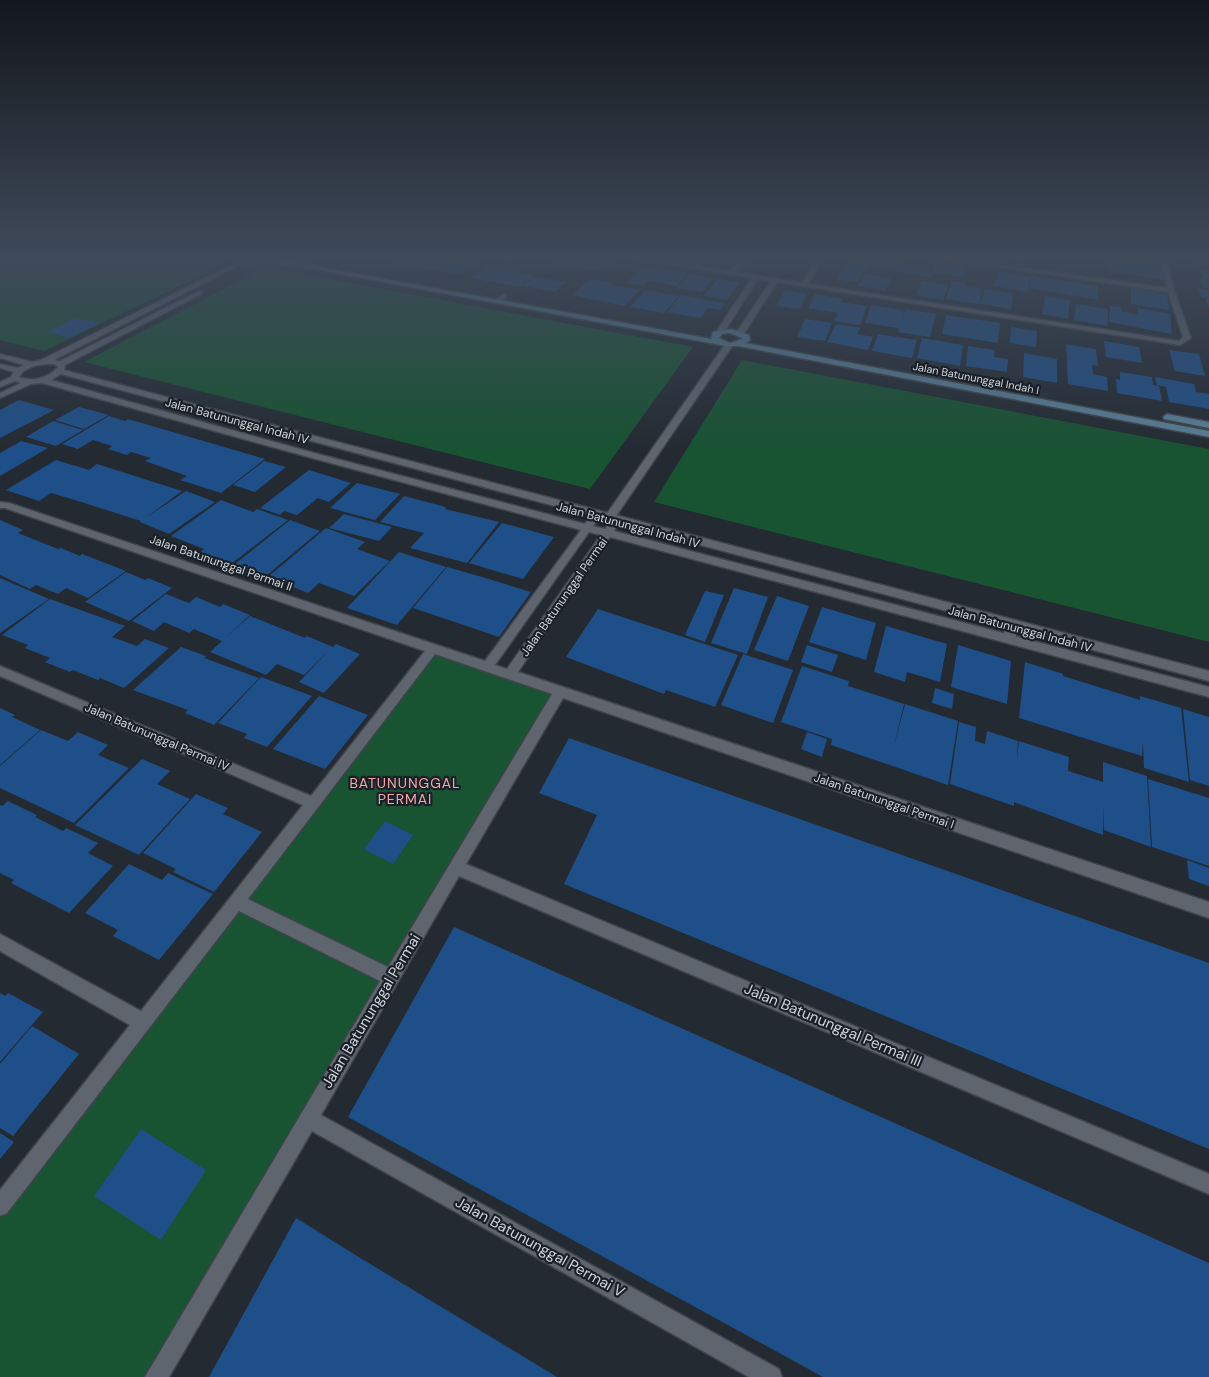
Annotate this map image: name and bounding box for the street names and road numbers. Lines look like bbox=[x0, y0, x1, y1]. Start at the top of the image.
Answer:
street label: Jalan Batununggal Indah I bbox=[912, 359, 1040, 397]
street label: Jalan Batununggal Indah IV bbox=[163, 394, 311, 448]
street label: Jalan Batununggal Indah IV bbox=[554, 498, 702, 552]
street label: Jalan Batununggal Permai II bbox=[147, 531, 295, 595]
street label: Jalan Batununggal Permai bbox=[517, 534, 611, 660]
street label: Jalan Batununggal Indah IV bbox=[946, 602, 1094, 656]
street label: Jalan Batununggal Permai IV bbox=[82, 699, 232, 775]
street label: Jalan Batununggal Permai I bbox=[812, 769, 956, 833]
street label: Jalan Batununggal Permai bbox=[317, 930, 425, 1092]
street label: Jalan Batununggal Permai III bbox=[741, 978, 925, 1072]
street label: Jalan Batununggal Permai V bbox=[452, 1192, 628, 1302]

